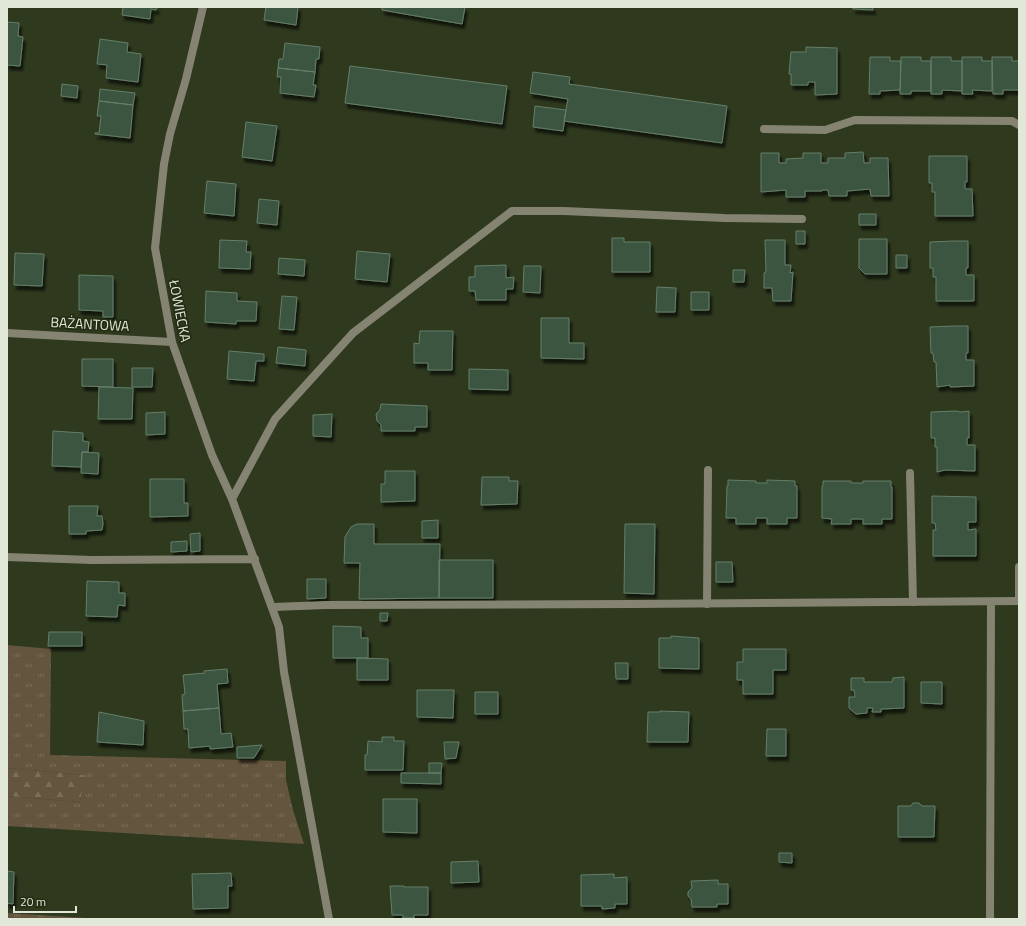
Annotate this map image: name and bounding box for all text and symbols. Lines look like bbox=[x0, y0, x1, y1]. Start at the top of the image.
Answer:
street label: ŁOWIECKA bbox=[164, 277, 197, 345]
street label: BAŻANTOWA bbox=[50, 311, 131, 336]
scale bar bbox=[14, 888, 76, 914]
text: 20 m bbox=[20, 892, 46, 911]

